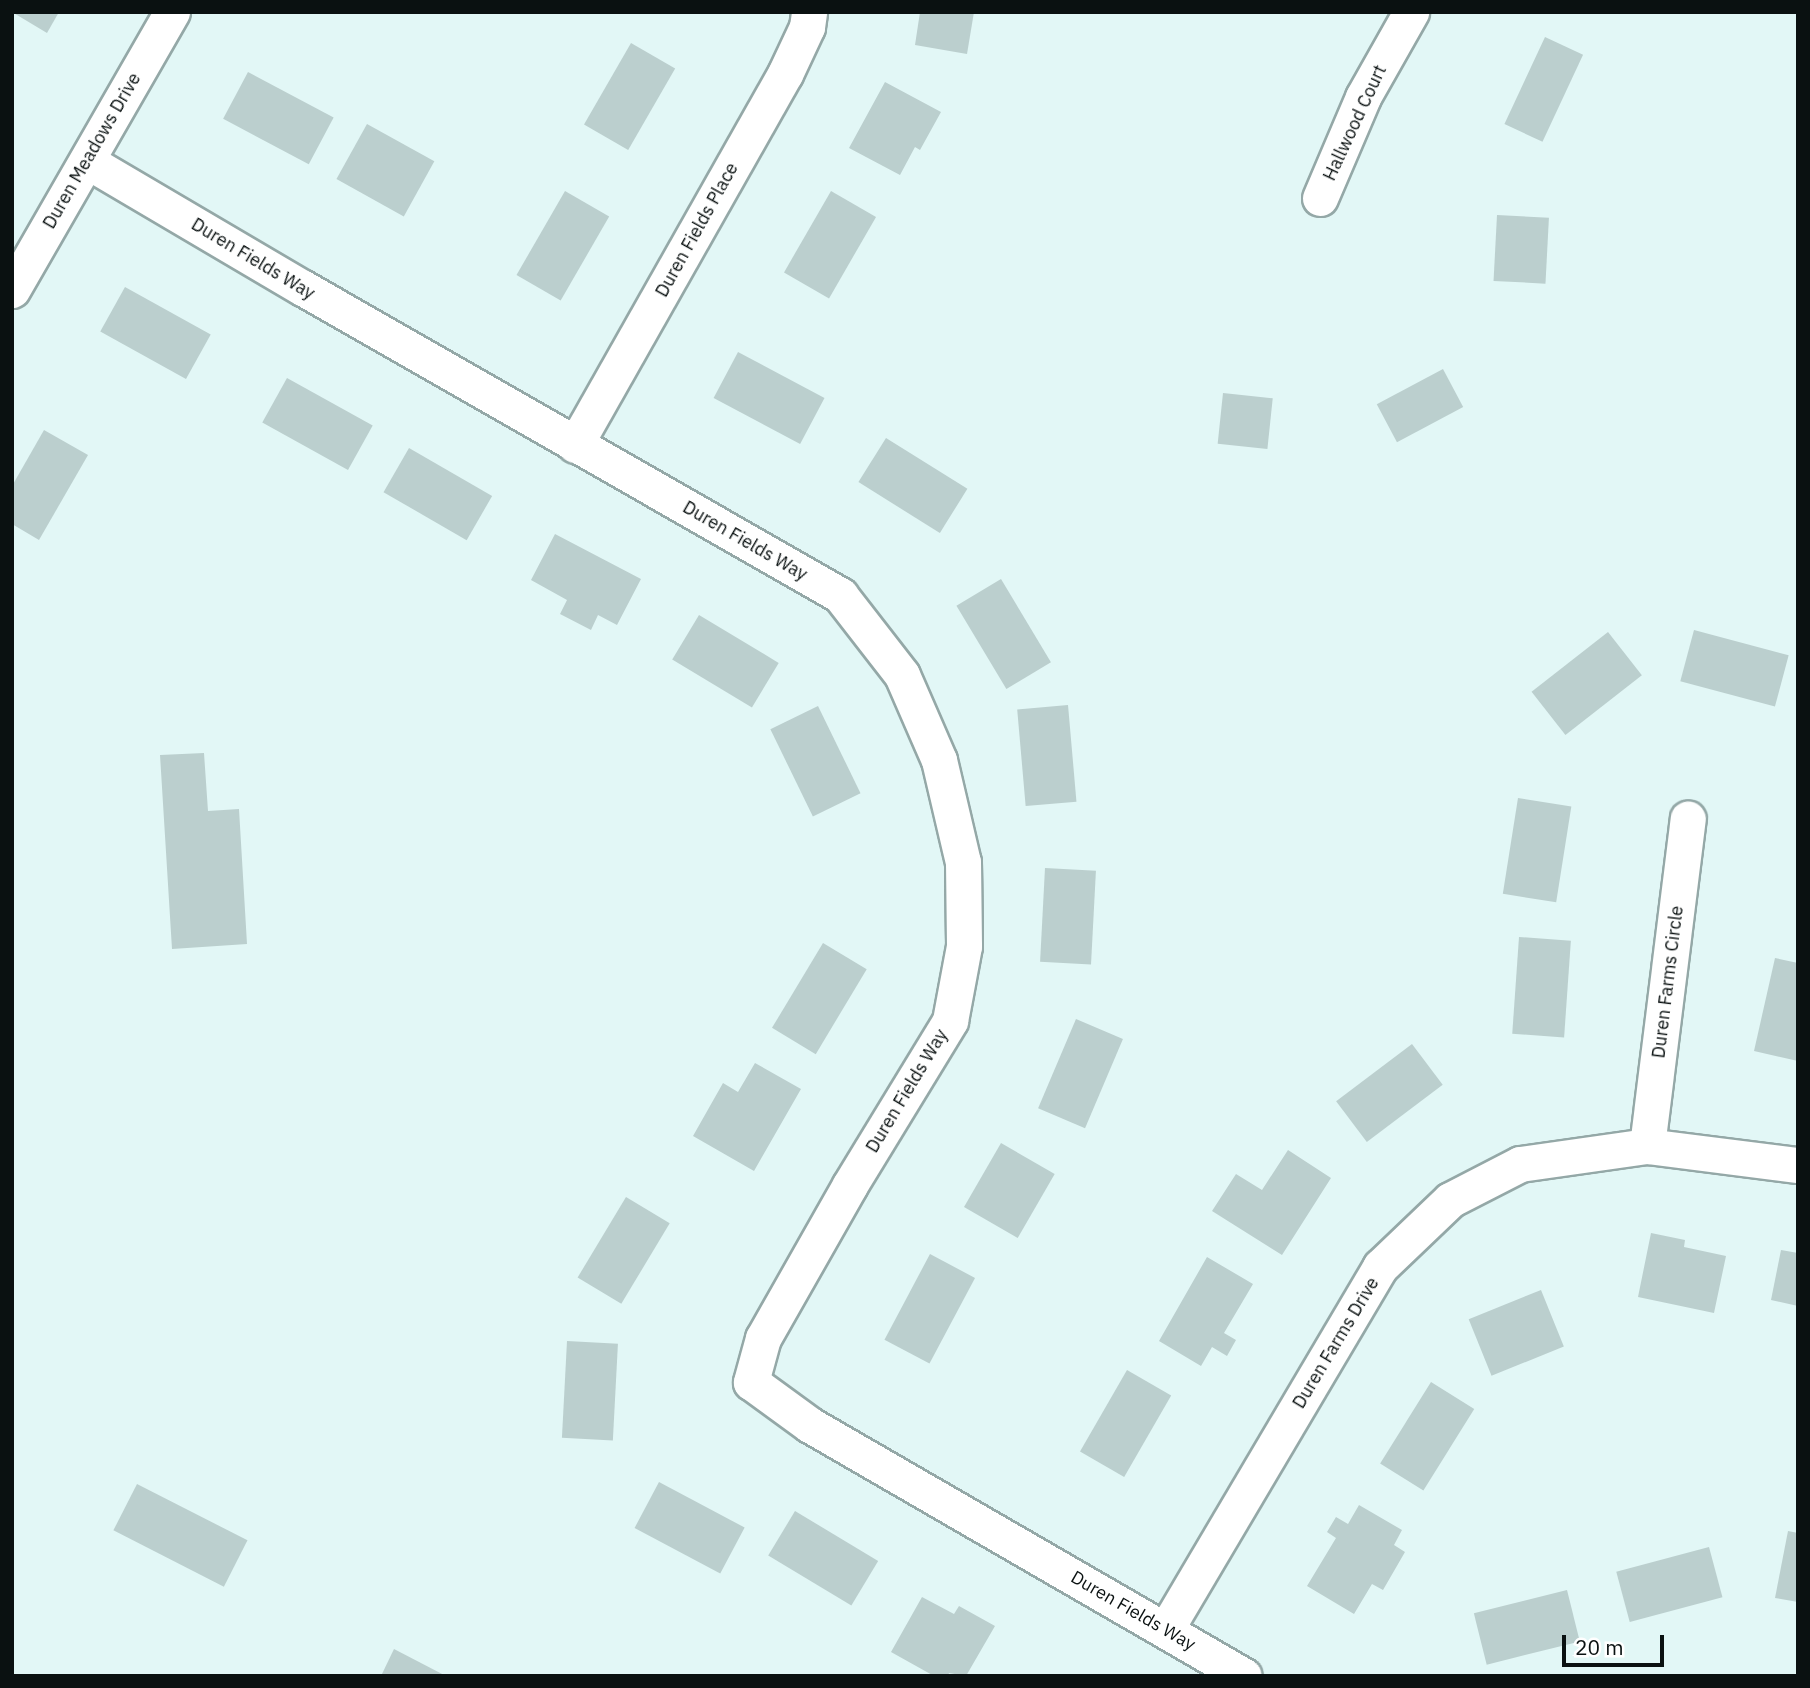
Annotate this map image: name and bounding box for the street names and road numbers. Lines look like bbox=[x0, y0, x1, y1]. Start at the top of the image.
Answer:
street label: Hallwood Court bbox=[1319, 62, 1391, 184]
street label: Duren Meadows Drive bbox=[39, 69, 145, 233]
street label: Duren Fields Place bbox=[651, 159, 743, 301]
street label: Duren Fields Way bbox=[187, 214, 319, 304]
street label: Duren Fields Way bbox=[679, 497, 811, 585]
street label: Duren Farms Circle bbox=[1648, 905, 1688, 1059]
street label: Duren Fields Way bbox=[862, 1025, 952, 1157]
street label: Duren Farms Drive bbox=[1288, 1273, 1384, 1413]
street label: Duren Fields Way bbox=[1067, 1567, 1199, 1655]

